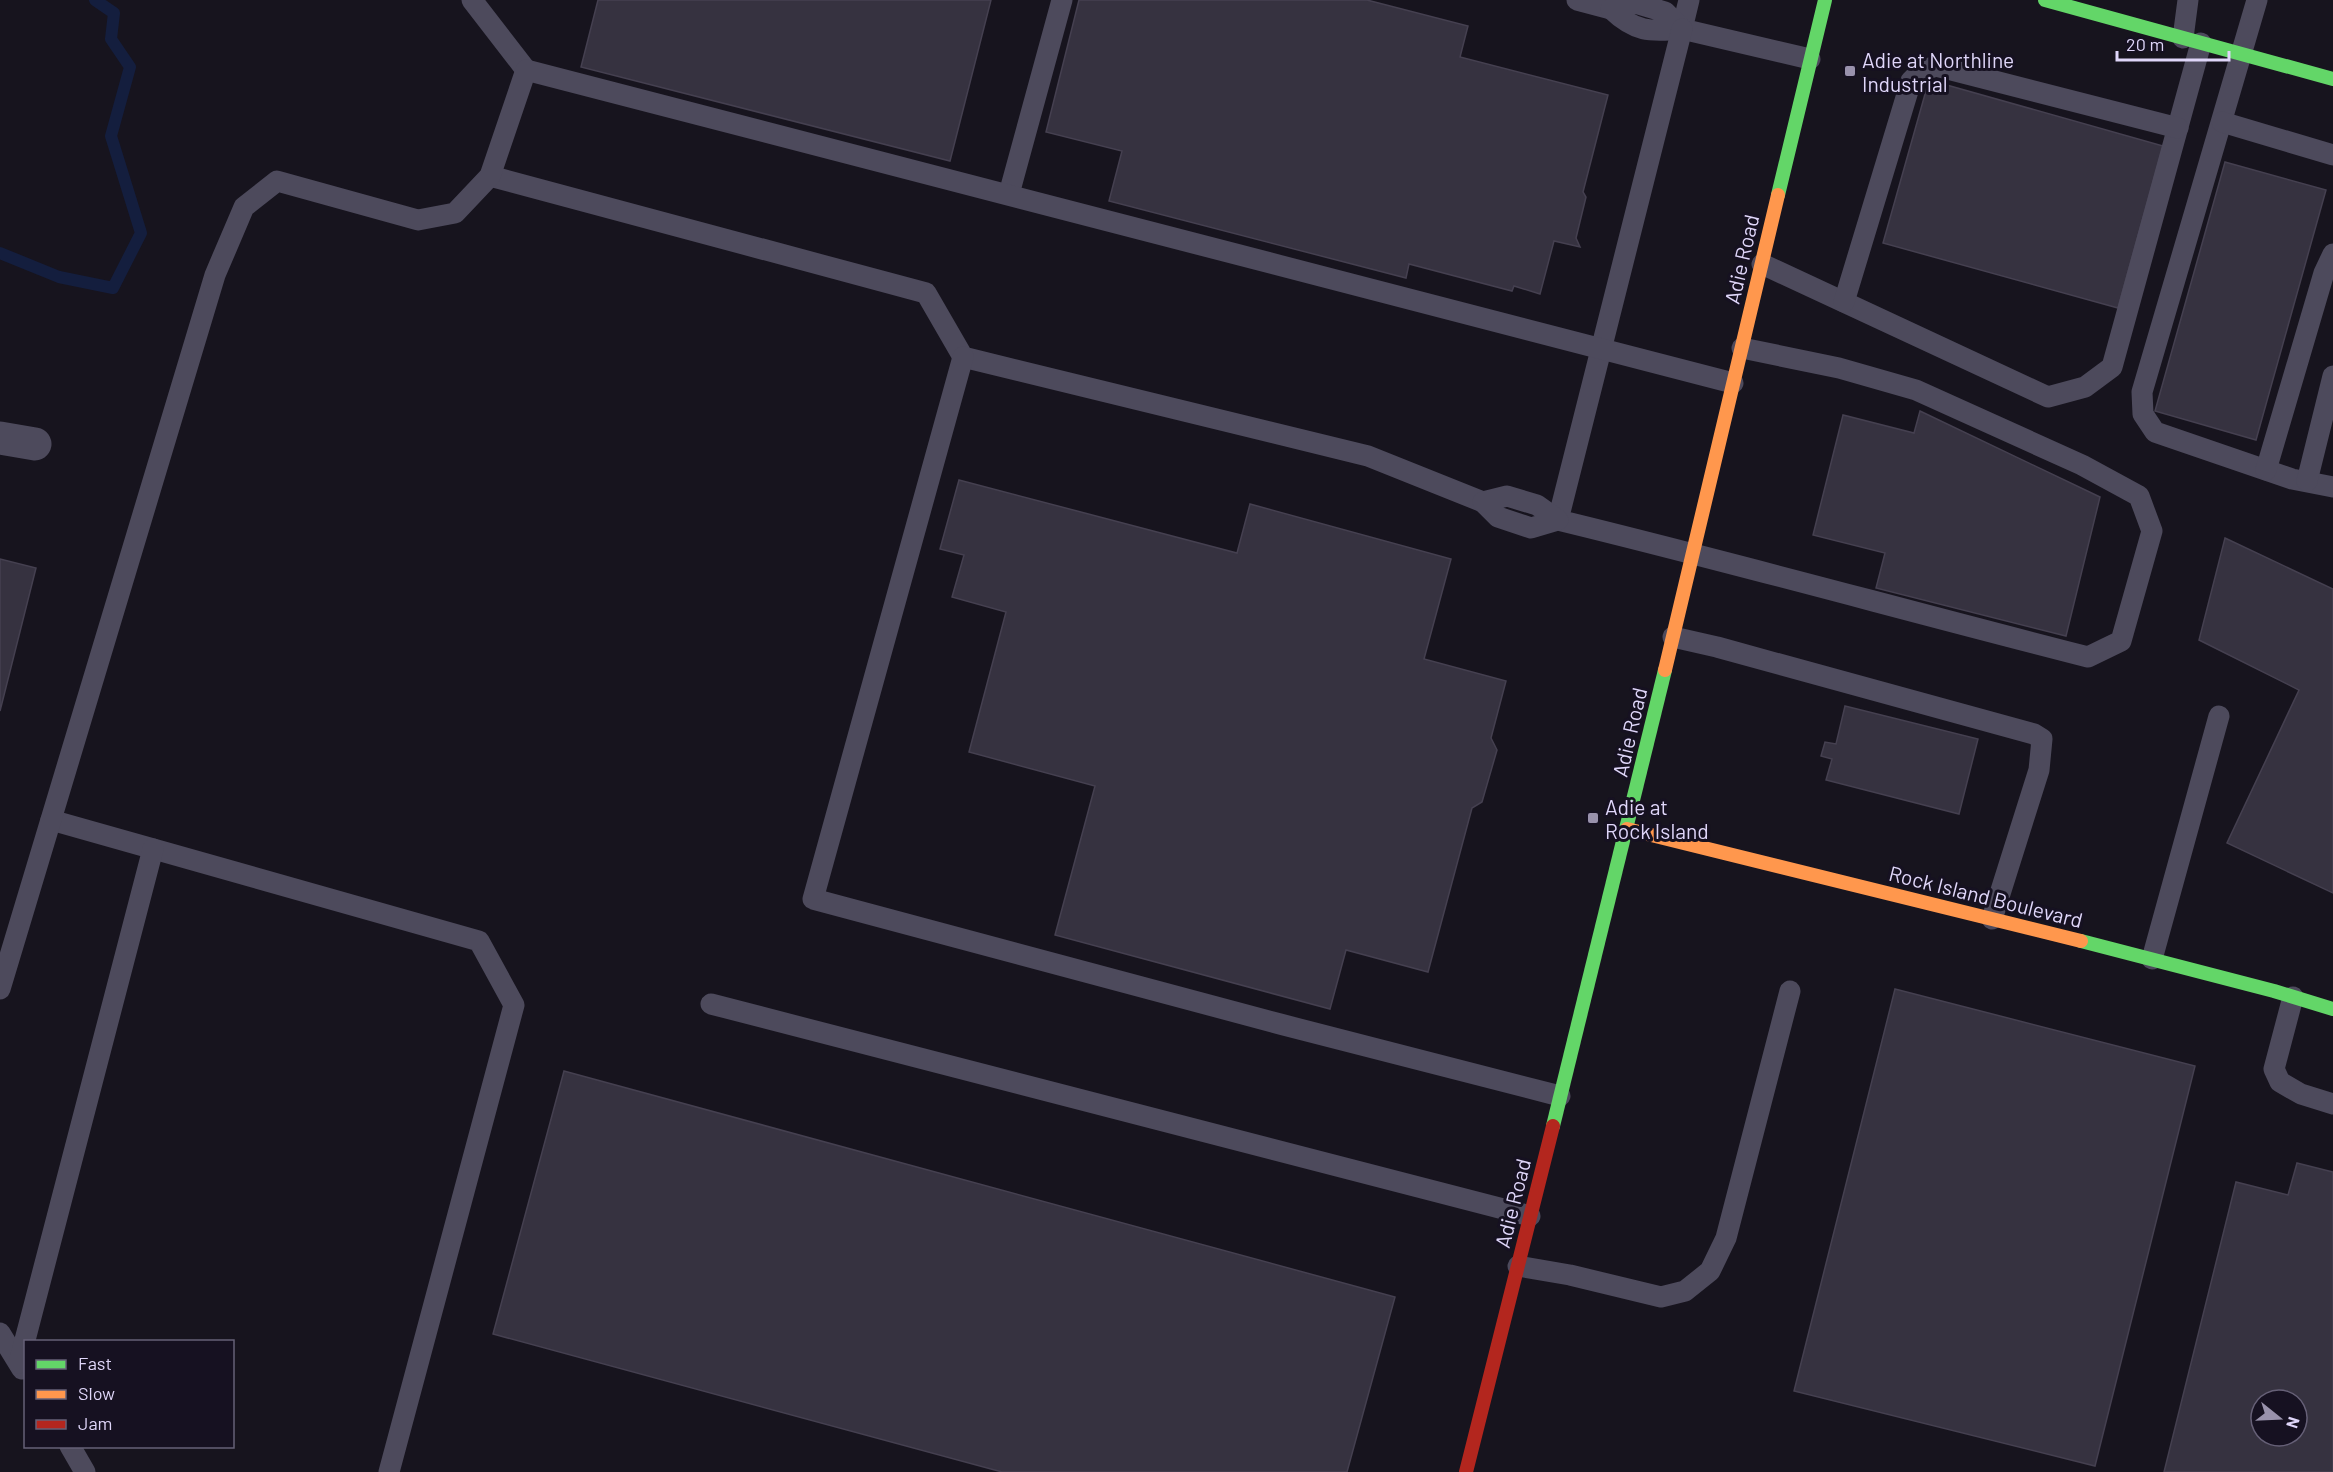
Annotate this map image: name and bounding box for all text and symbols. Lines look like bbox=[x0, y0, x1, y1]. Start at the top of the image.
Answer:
scale bar bbox=[2117, 24, 2230, 62]
text: 20 m bbox=[2126, 33, 2164, 55]
place label: Adie at Northline Industrial bbox=[1862, 47, 2014, 96]
marker: Adie at Northline Industrial bbox=[1843, 64, 1857, 78]
street label: Adie Road bbox=[1719, 212, 1763, 306]
street label: Adie Road bbox=[1607, 685, 1651, 779]
place label: Adie at Rock Island bbox=[1605, 794, 1709, 843]
marker: Adie at Rock Island bbox=[1586, 811, 1600, 825]
street label: Rock Island Boulevard bbox=[1886, 860, 2086, 932]
street label: Adie Road bbox=[1489, 1156, 1535, 1250]
legend bbox=[24, 1340, 234, 1448]
text: Fast bbox=[78, 1352, 112, 1374]
text: Slow bbox=[78, 1382, 115, 1404]
north arrow bbox=[2249, 1388, 2309, 1448]
text: Jam bbox=[78, 1412, 112, 1434]
text: N bbox=[2283, 1415, 2304, 1431]

